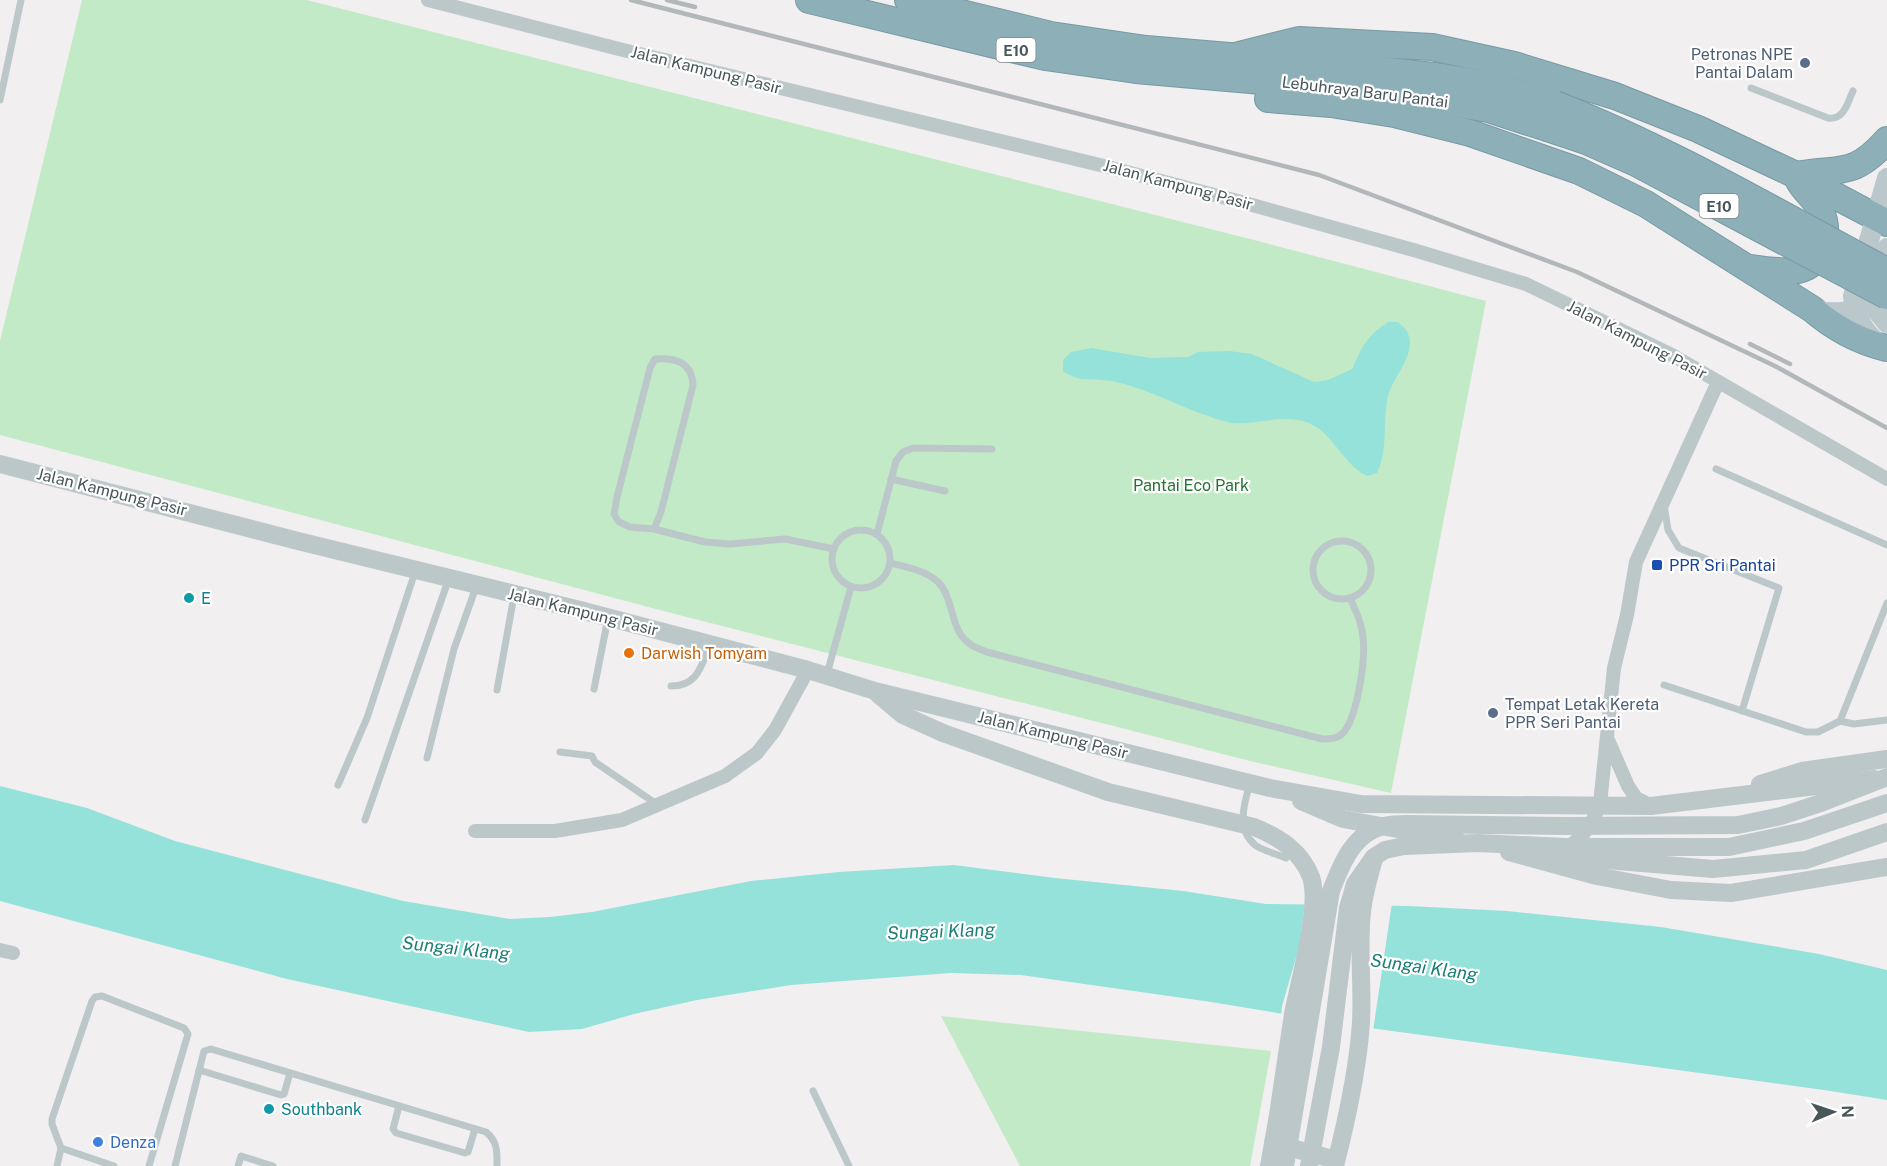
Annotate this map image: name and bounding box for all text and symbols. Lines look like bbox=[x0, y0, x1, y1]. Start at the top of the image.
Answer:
road number: E10 bbox=[996, 38, 1036, 62]
street label: Jalan Kampung Pasir bbox=[629, 42, 783, 98]
place label: Petronas NPE Pantai Dalam bbox=[1691, 45, 1793, 82]
marker: Petronas NPE Pantai Dalam bbox=[1798, 56, 1812, 70]
street label: Lebuhraya Baru Pantai bbox=[1281, 72, 1449, 112]
street label: Jalan Kampung Pasir bbox=[1101, 156, 1255, 214]
road number: E10 bbox=[1700, 194, 1738, 218]
street label: Jalan Kampung Pasir bbox=[1564, 296, 1710, 384]
street label: Jalan Kampung Pasir bbox=[35, 464, 189, 520]
park label: Pantai Eco Park bbox=[1133, 476, 1249, 495]
place label: PPR Sri Pantai bbox=[1669, 556, 1776, 575]
marker: PPR Sri Pantai bbox=[1650, 558, 1664, 572]
street label: Jalan Kampung Pasir bbox=[506, 584, 660, 640]
place label: E bbox=[201, 589, 211, 608]
marker: E bbox=[182, 591, 196, 605]
place label: Darwish Tomyam bbox=[641, 644, 767, 663]
marker: Darwish Tomyam bbox=[622, 646, 636, 660]
place label: Tempat Letak Kereta PPR Seri Pantai bbox=[1505, 695, 1659, 732]
marker: Tempat Letak Kereta PPR Seri Pantai bbox=[1486, 706, 1500, 720]
street label: Jalan Kampung Pasir bbox=[976, 707, 1130, 763]
water label: Sungai Klang bbox=[887, 919, 996, 943]
water label: Sungai Klang bbox=[401, 932, 511, 964]
water label: Sungai Klang bbox=[1369, 949, 1479, 985]
north arrow bbox=[1803, 1082, 1863, 1142]
place label: Southbank bbox=[281, 1100, 362, 1119]
marker: Southbank bbox=[262, 1102, 276, 1116]
text: N bbox=[1838, 1105, 1857, 1118]
place label: Denza bbox=[110, 1133, 156, 1152]
marker: Denza bbox=[91, 1135, 105, 1149]

